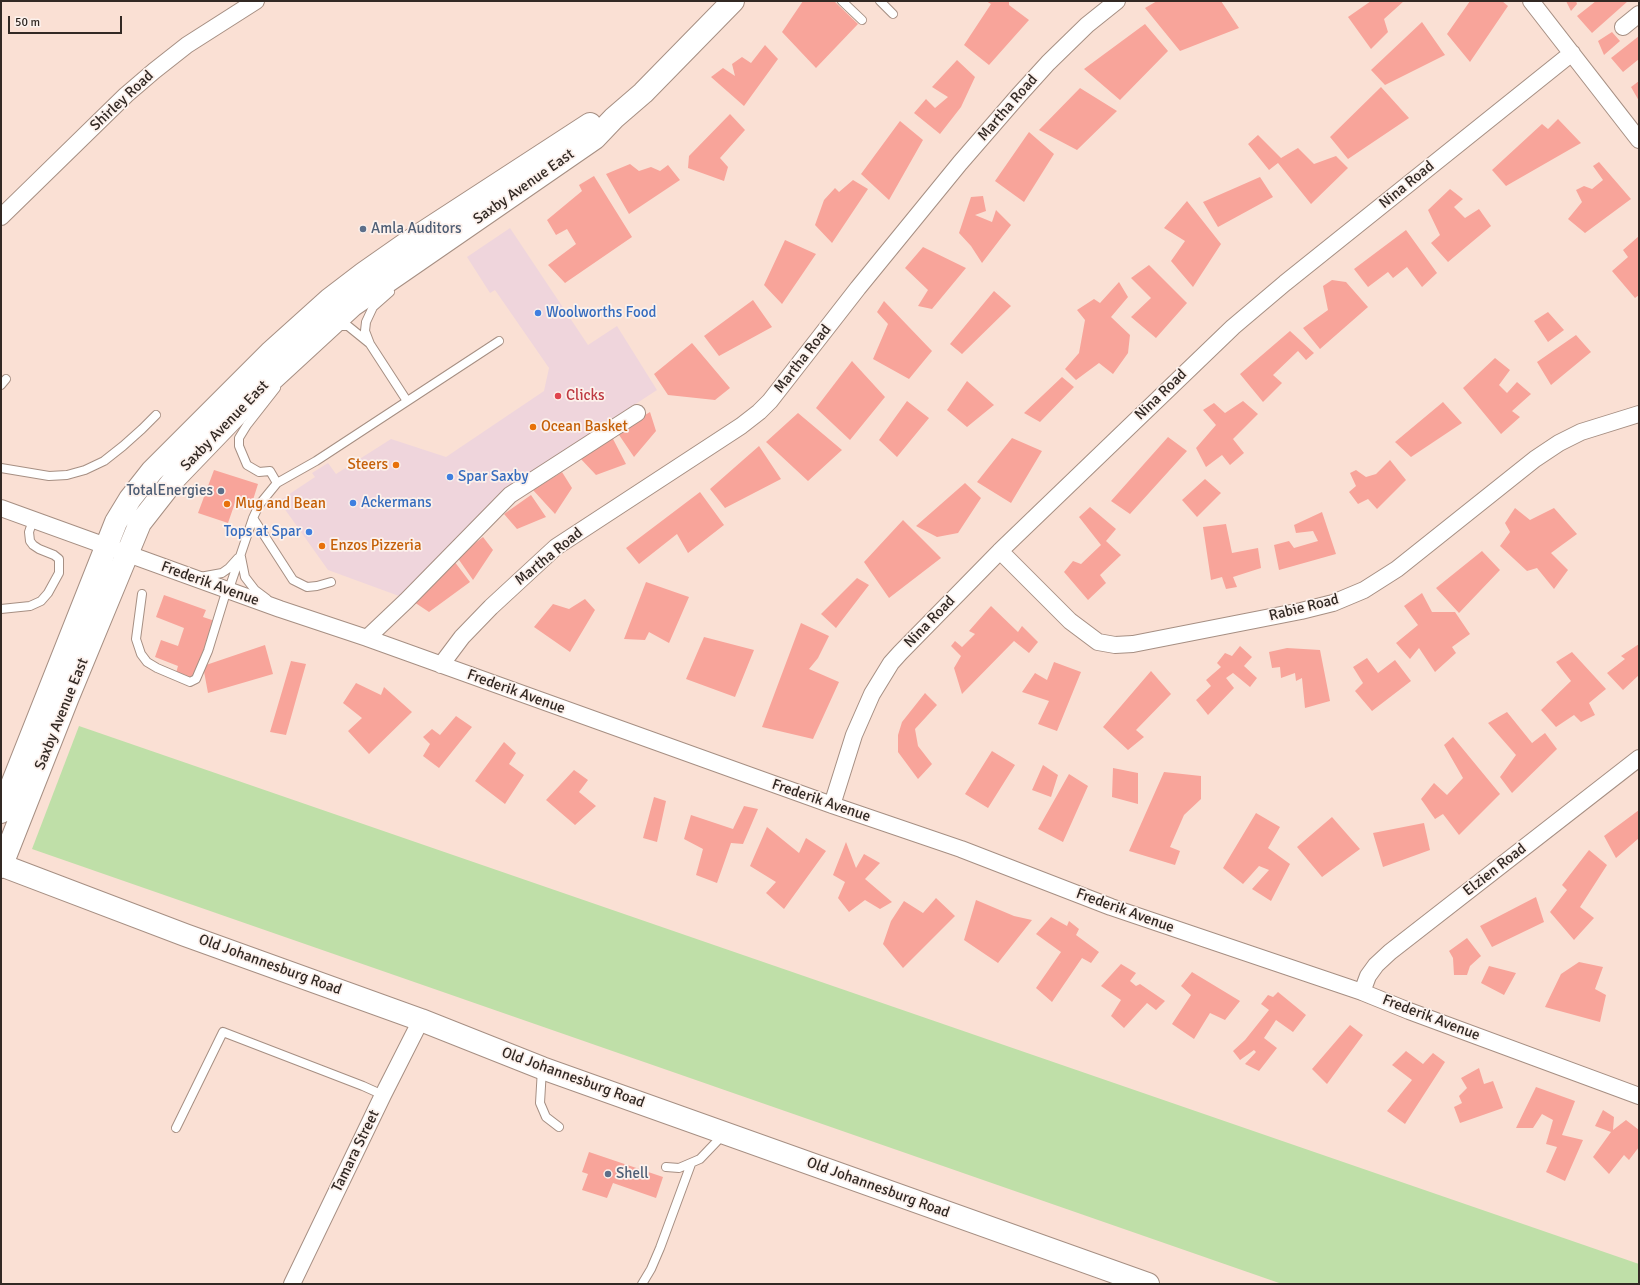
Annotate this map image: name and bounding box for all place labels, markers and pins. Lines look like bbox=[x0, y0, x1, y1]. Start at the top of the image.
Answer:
place label: Amla Auditors bbox=[371, 220, 462, 238]
marker: Amla Auditors bbox=[358, 224, 368, 234]
place label: Woolworths Food bbox=[546, 304, 657, 322]
marker: Woolworths Food bbox=[533, 308, 543, 318]
place label: Clicks bbox=[566, 387, 605, 405]
marker: Clicks bbox=[553, 391, 563, 401]
place label: Ocean Basket bbox=[541, 418, 628, 436]
marker: Ocean Basket bbox=[528, 422, 538, 432]
place label: Steers bbox=[347, 456, 388, 474]
marker: Steers bbox=[391, 460, 401, 470]
place label: Spar Saxby bbox=[458, 468, 528, 486]
marker: Spar Saxby bbox=[445, 472, 455, 482]
place label: TotalEnergies bbox=[126, 482, 213, 500]
marker: TotalEnergies bbox=[216, 486, 226, 496]
place label: Ackermans bbox=[361, 494, 432, 512]
place label: Mug and Bean bbox=[235, 495, 326, 513]
marker: Ackermans bbox=[348, 498, 358, 508]
marker: Mug and Bean bbox=[222, 499, 232, 509]
place label: Tops at Spar bbox=[224, 523, 301, 541]
marker: Tops at Spar bbox=[304, 527, 314, 537]
place label: Enzos Pizzeria bbox=[330, 537, 422, 555]
marker: Enzos Pizzeria bbox=[317, 541, 327, 551]
place label: Shell bbox=[616, 1165, 649, 1183]
marker: Shell bbox=[603, 1169, 613, 1179]

